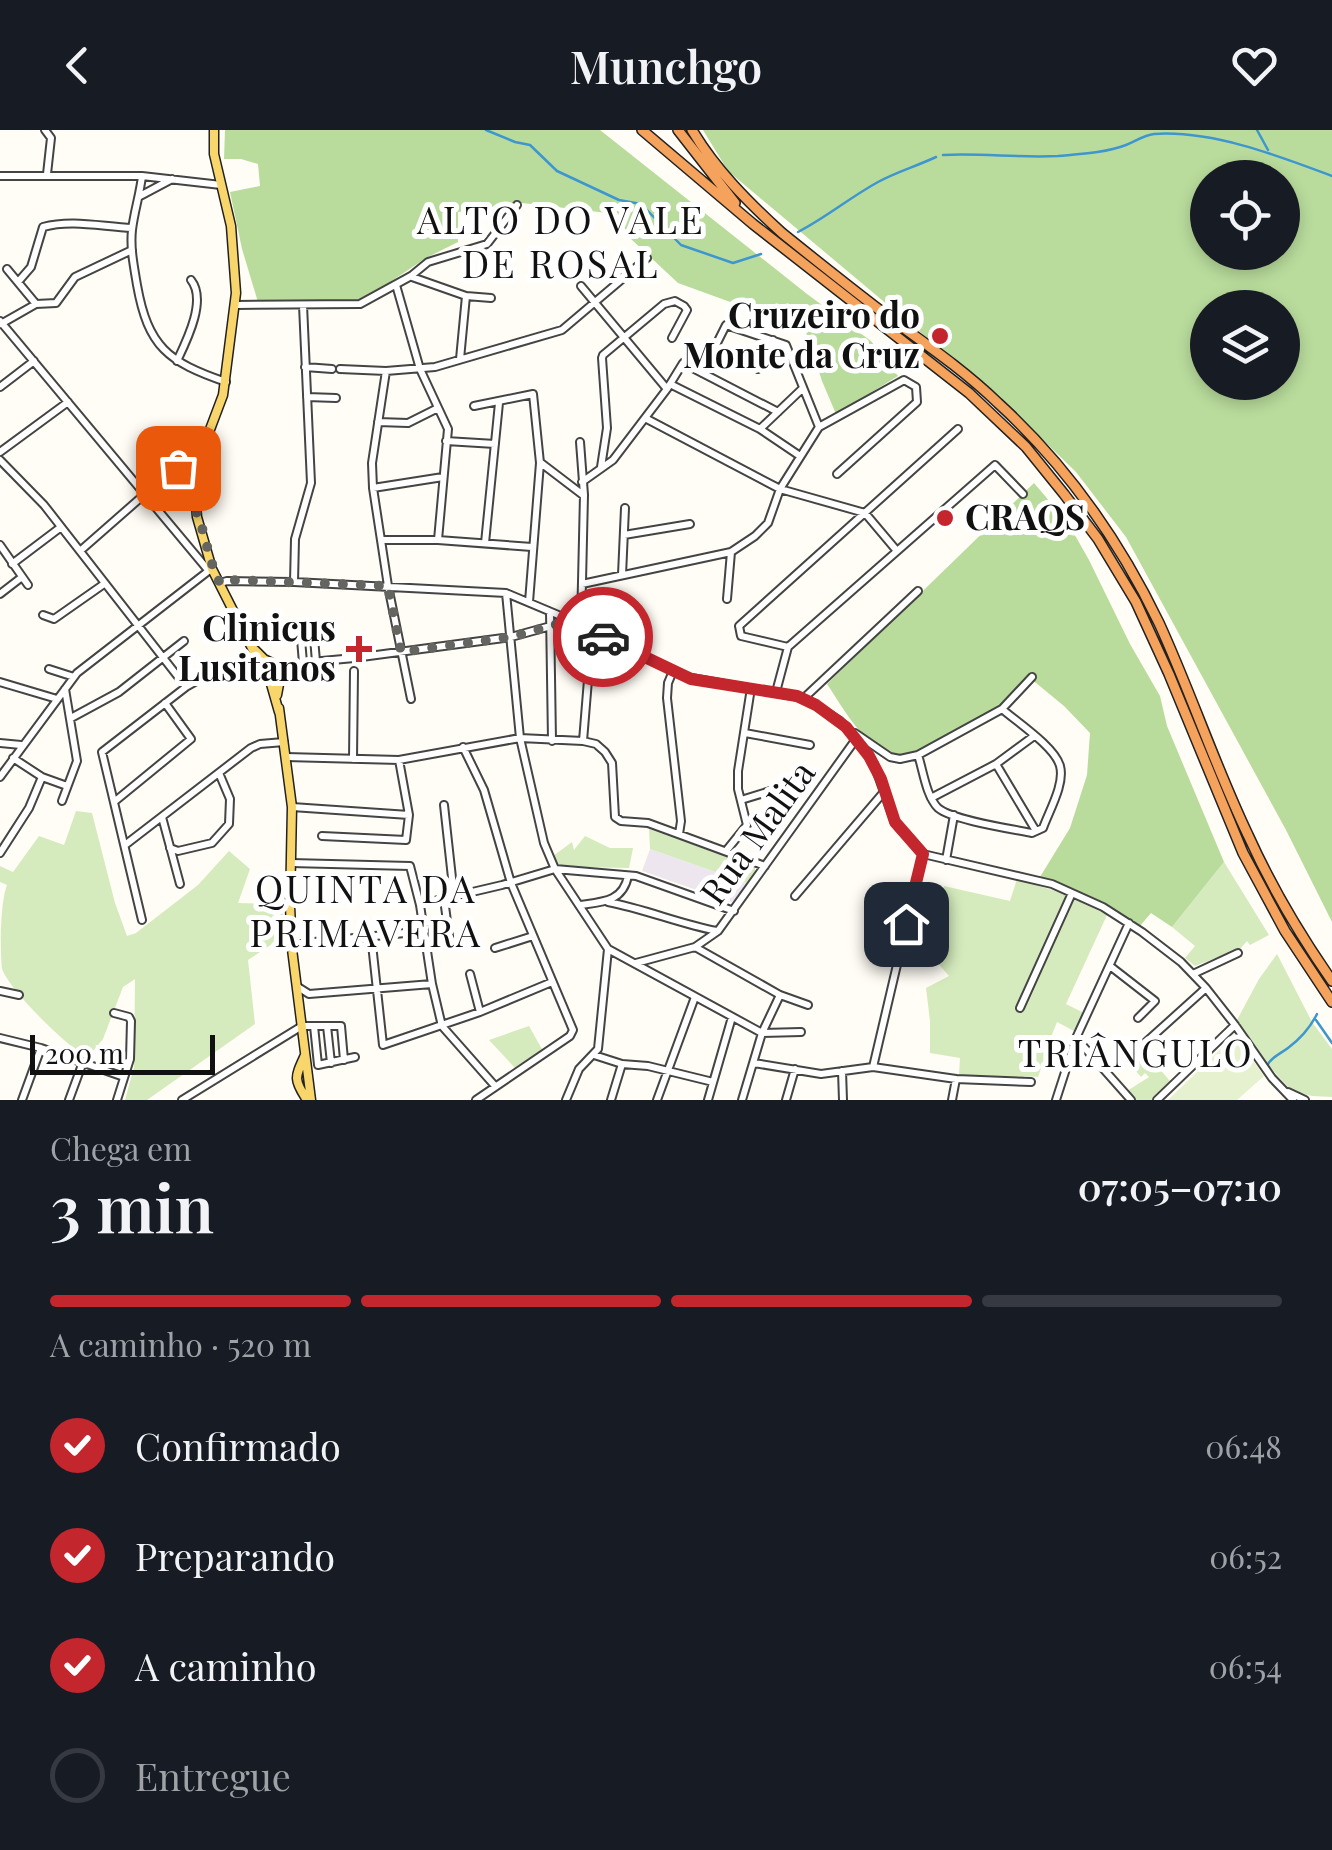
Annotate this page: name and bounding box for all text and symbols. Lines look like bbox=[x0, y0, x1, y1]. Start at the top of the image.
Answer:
text: Munchgo bbox=[570, 35, 762, 95]
icon: back bbox=[50, 38, 105, 93]
icon: heart bbox=[1227, 38, 1282, 93]
map controls bbox=[1190, 160, 1300, 400]
button: locate bbox=[1190, 160, 1300, 270]
district label: ALTO DO VALE DE ROSAL bbox=[416, 193, 705, 288]
place label: Cruzeiro do Monte da Cruz bbox=[683, 290, 920, 377]
button: layers bbox=[1190, 290, 1300, 400]
marker: Cruzeiro do Monte da Cruz bbox=[929, 325, 951, 347]
pin bbox=[136, 426, 221, 511]
icon: bag bbox=[151, 441, 206, 496]
place label: CRAQS bbox=[965, 492, 1085, 539]
marker: CRAQS bbox=[934, 507, 956, 529]
courier bbox=[553, 587, 653, 687]
place label: Clinicus Lusitanos bbox=[178, 603, 336, 690]
icon: car bbox=[576, 610, 631, 665]
marker: Clinicus Lusitanos bbox=[346, 636, 372, 662]
street label: Rua Malita bbox=[688, 750, 824, 913]
district label: QUINTA DA PRIMAVERA bbox=[249, 862, 483, 957]
pin bbox=[864, 882, 949, 967]
icon: home bbox=[879, 897, 934, 952]
district label: TRIÂNGULO bbox=[1018, 1026, 1254, 1077]
scale bar bbox=[30, 1030, 215, 1074]
text: 200 m bbox=[45, 1034, 124, 1071]
text: Chega em bbox=[50, 1126, 192, 1169]
text: 07:05–07:10 bbox=[1078, 1160, 1282, 1211]
text: 3 min bbox=[50, 1163, 214, 1249]
text: A caminho · 520 m bbox=[50, 1322, 311, 1365]
icon: check bbox=[50, 1418, 105, 1473]
text: Confirmado bbox=[135, 1420, 341, 1471]
text: 06:48 bbox=[1205, 1424, 1282, 1467]
icon: check bbox=[50, 1528, 105, 1583]
text: Preparando bbox=[135, 1530, 335, 1581]
text: 06:52 bbox=[1209, 1534, 1282, 1577]
icon: check bbox=[50, 1638, 105, 1693]
text: A caminho bbox=[135, 1640, 317, 1691]
text: 06:54 bbox=[1209, 1644, 1282, 1687]
text: Entregue bbox=[135, 1750, 291, 1801]

